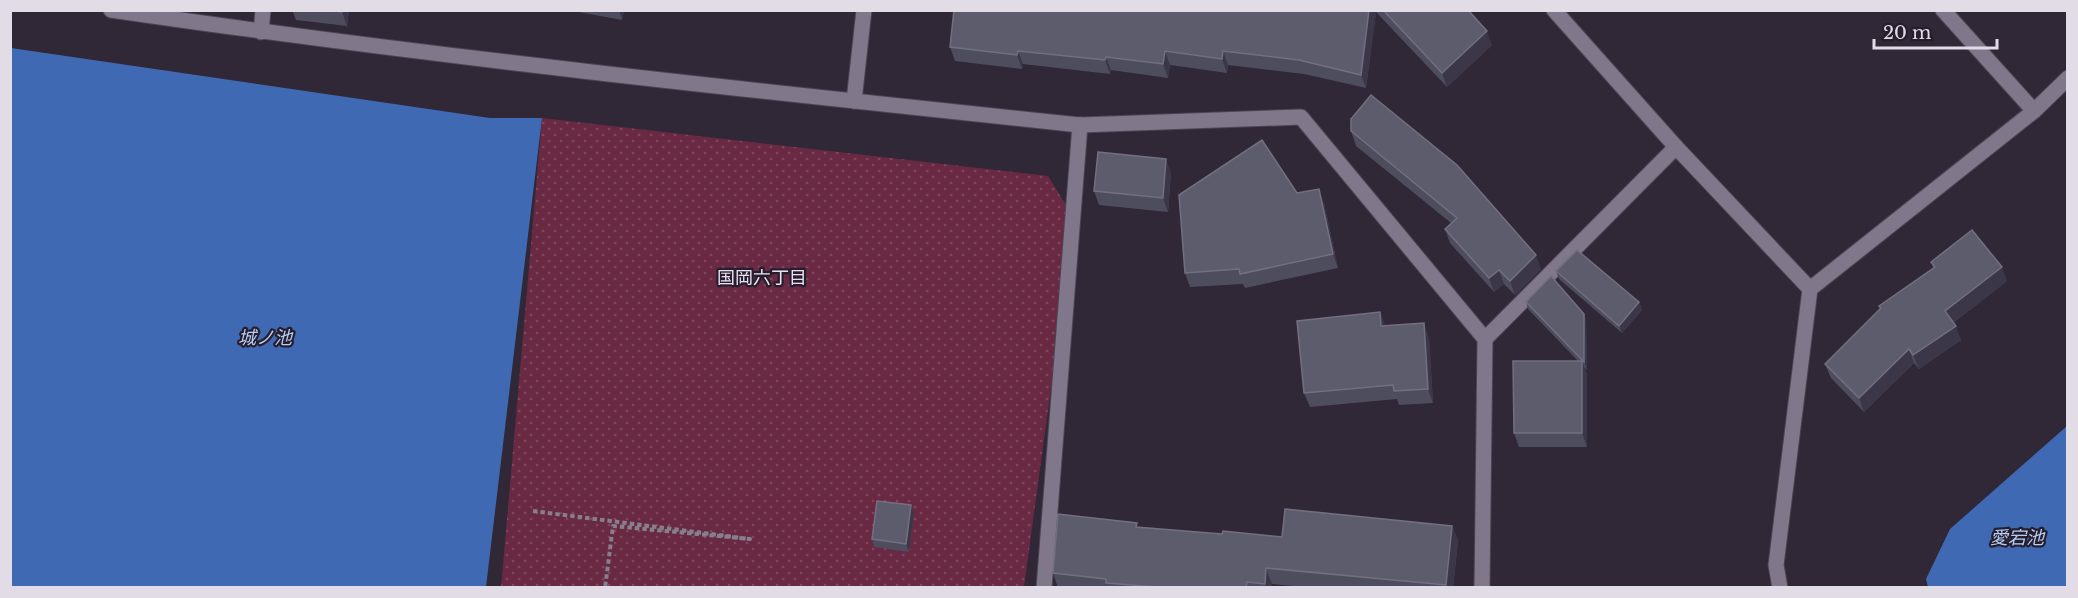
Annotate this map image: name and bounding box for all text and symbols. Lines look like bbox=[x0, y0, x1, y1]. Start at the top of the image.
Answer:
scale bar bbox=[1874, 12, 1997, 50]
text: 20 m bbox=[1883, 22, 1931, 44]
district label: 国岡六丁目 bbox=[717, 267, 807, 289]
water label: 城ノ池 bbox=[238, 327, 294, 349]
water label: 愛宕池 bbox=[1990, 527, 2046, 549]

